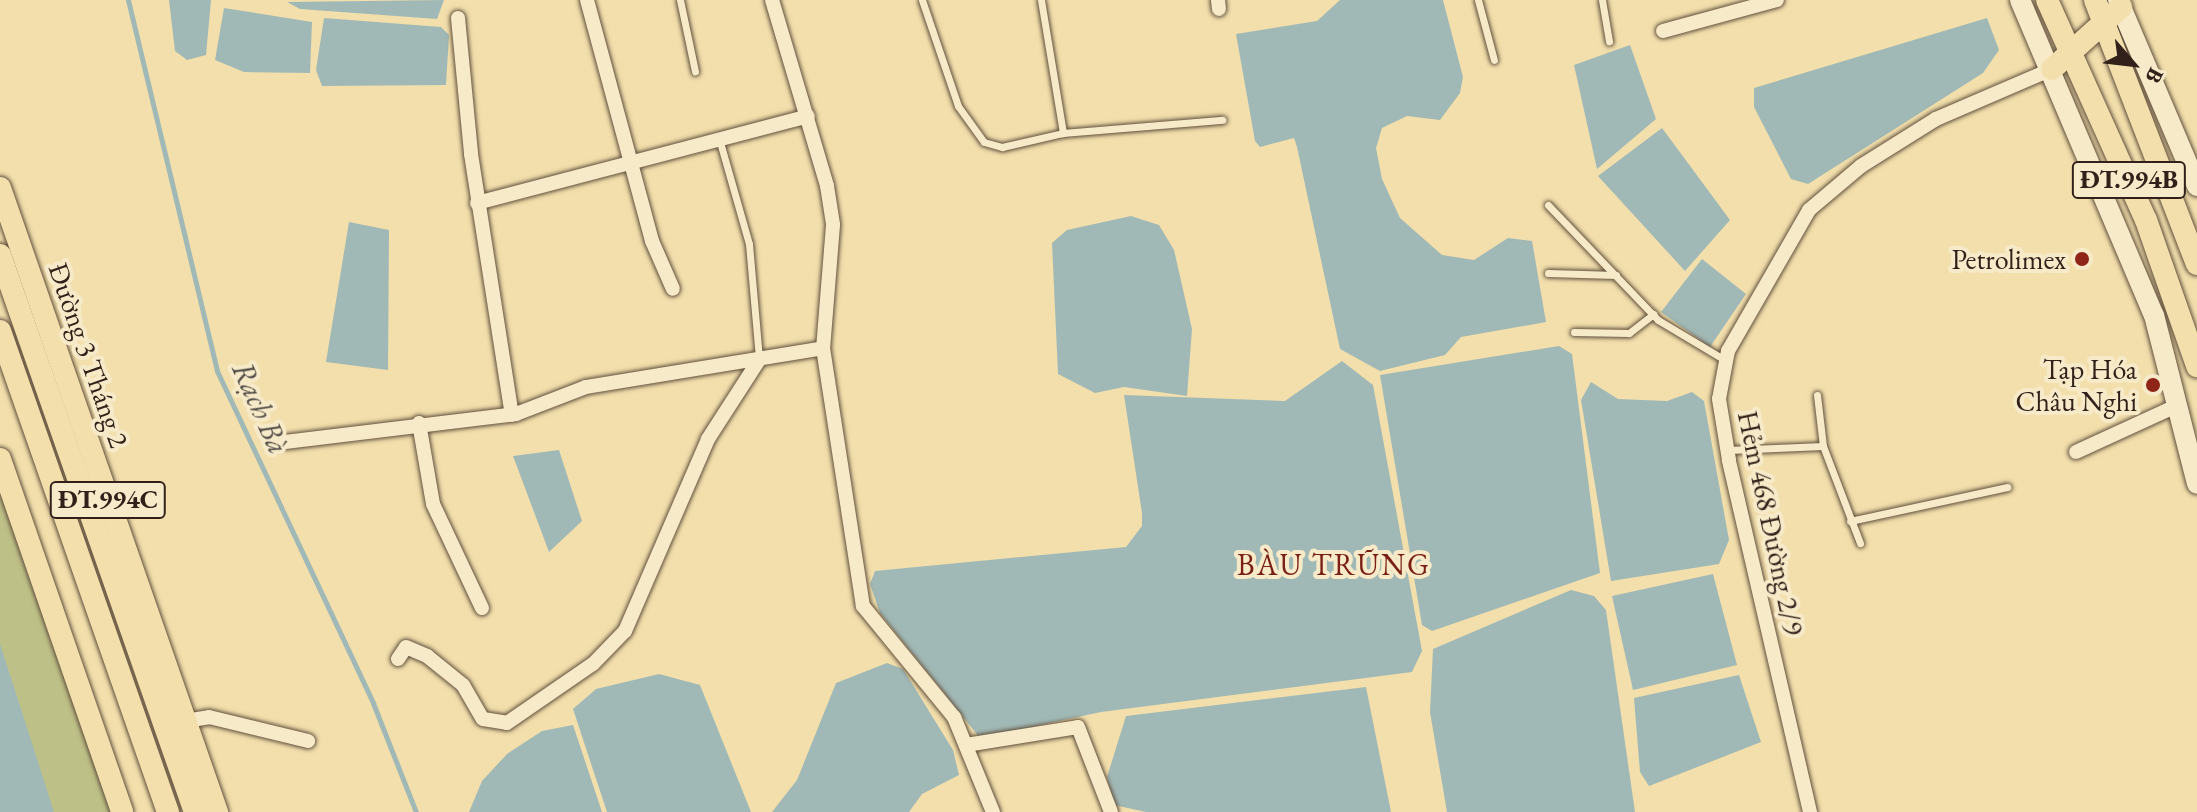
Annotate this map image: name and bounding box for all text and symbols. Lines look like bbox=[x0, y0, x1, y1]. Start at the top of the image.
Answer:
north arrow bbox=[2093, 24, 2173, 104]
text: B bbox=[2139, 63, 2171, 88]
road number: ĐT.994B bbox=[2071, 158, 2187, 202]
place label: Petrolimex bbox=[1952, 242, 2066, 276]
marker: Petrolimex bbox=[2073, 250, 2091, 268]
street label: Đường 3 Tháng 2 bbox=[42, 258, 136, 452]
place label: Tạp Hóa Châu Nghi bbox=[2016, 352, 2137, 418]
water label: Rạch Bà bbox=[224, 357, 296, 459]
marker: Tạp Hóa Châu Nghi bbox=[2144, 376, 2162, 394]
street label: Hẻm 468 Đường 2/9 bbox=[1731, 408, 1811, 638]
road number: ĐT.994C bbox=[48, 478, 168, 522]
district label: BÀU TRŨNG bbox=[1237, 547, 1431, 583]

